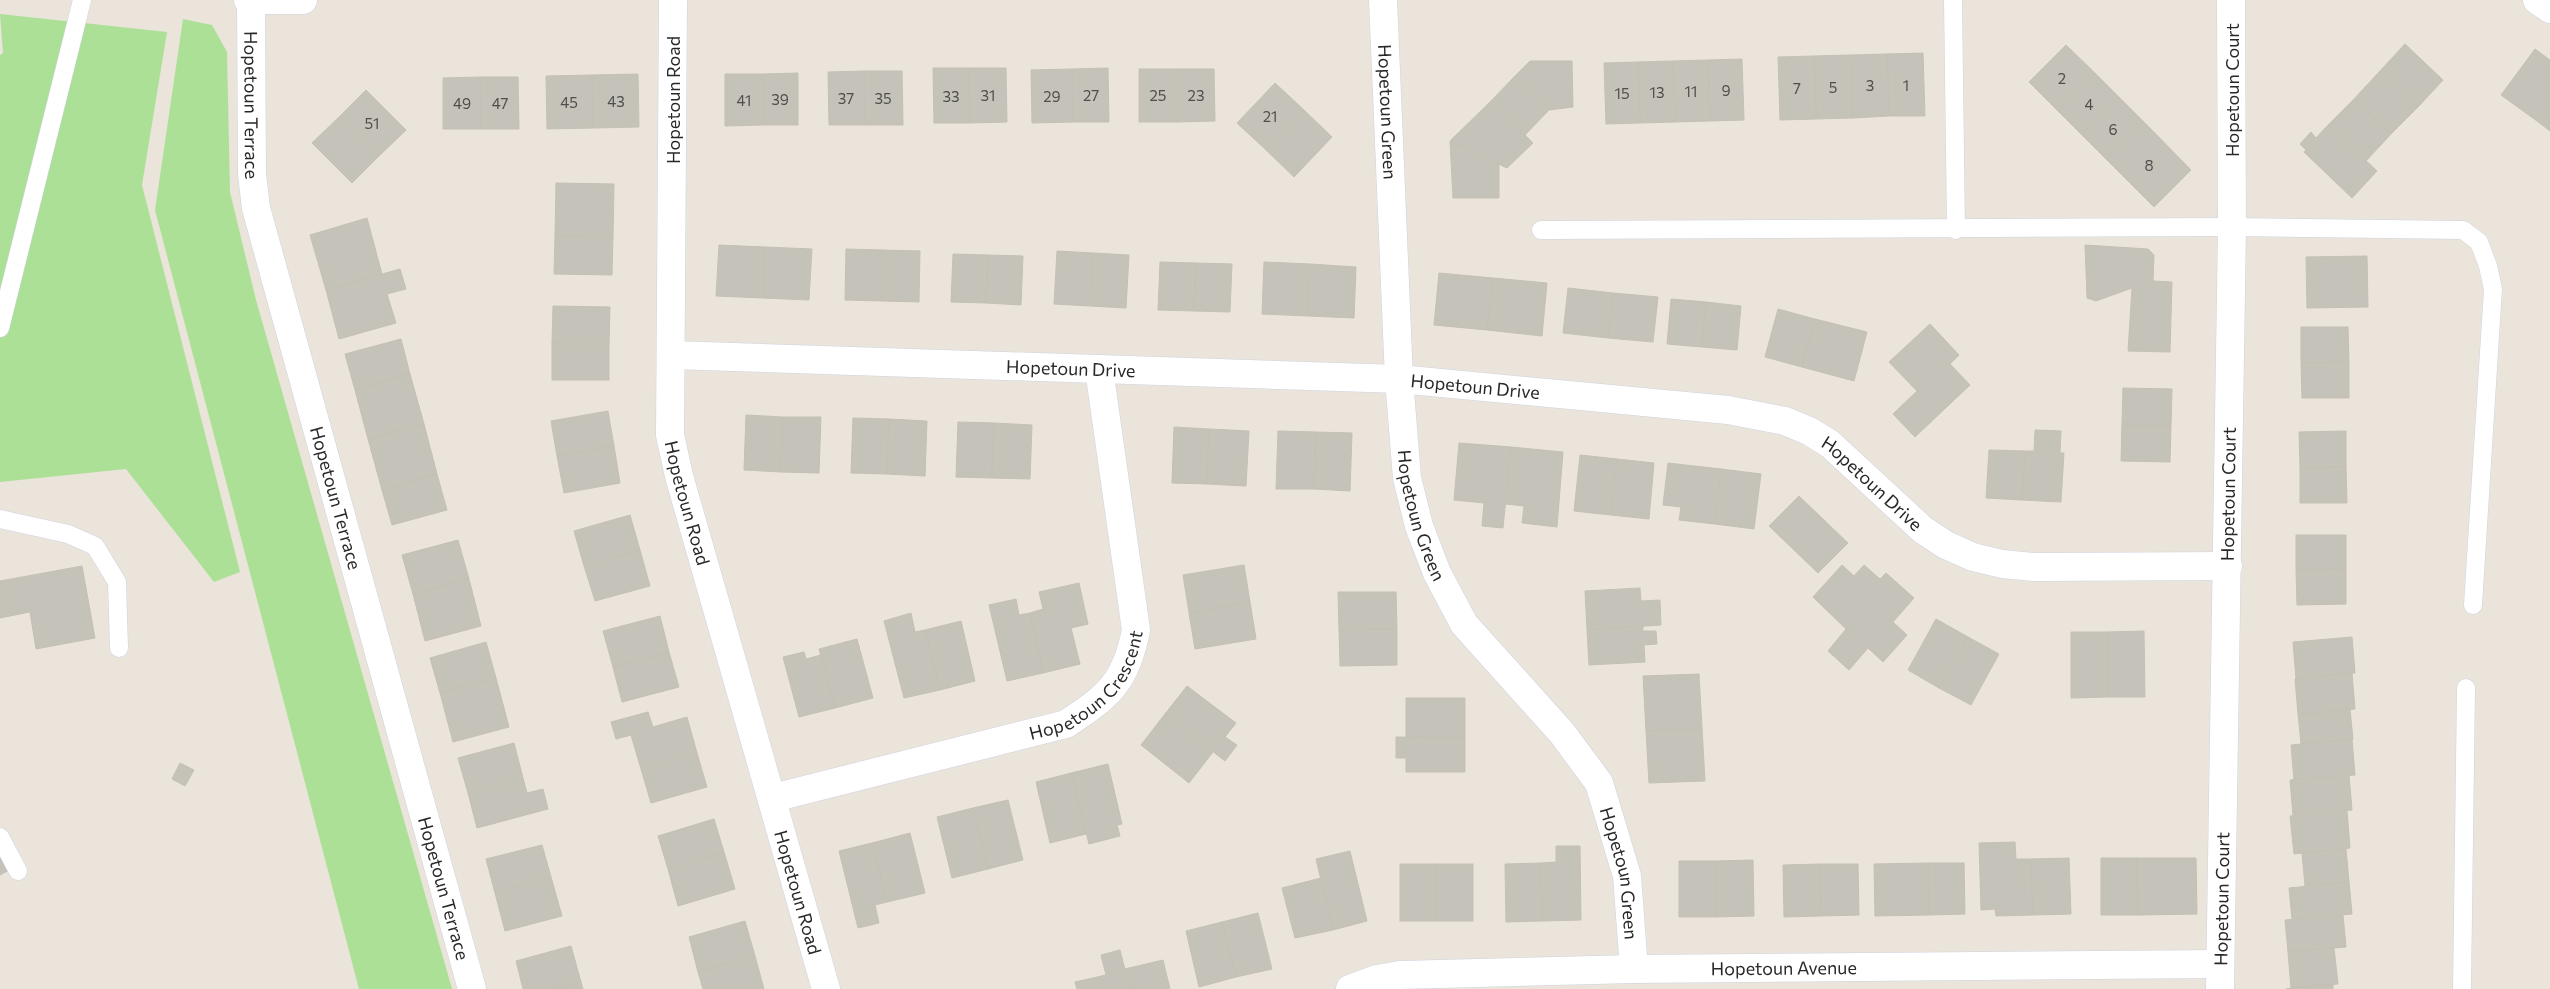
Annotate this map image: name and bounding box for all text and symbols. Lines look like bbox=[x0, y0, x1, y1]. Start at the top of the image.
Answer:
street label: Hopetoun Court bbox=[2221, 23, 2243, 157]
street label: Hopetoun Terrace bbox=[240, 31, 264, 180]
street label: Hopetoun Road bbox=[662, 36, 684, 164]
street label: Hopetoun Green bbox=[1374, 44, 1402, 180]
house number: 2 bbox=[2058, 69, 2066, 87]
house number: 3 bbox=[1866, 76, 1874, 94]
house number: 1 bbox=[1903, 76, 1909, 94]
house number: 5 bbox=[1829, 78, 1837, 96]
house number: 7 bbox=[1793, 79, 1801, 97]
house number: 9 bbox=[1721, 81, 1731, 99]
house number: 11 bbox=[1685, 82, 1697, 100]
house number: 13 bbox=[1650, 83, 1664, 101]
house number: 15 bbox=[1614, 84, 1630, 102]
house number: 31 bbox=[981, 86, 995, 104]
house number: 27 bbox=[1083, 86, 1099, 104]
house number: 25 bbox=[1150, 86, 1166, 104]
house number: 23 bbox=[1188, 86, 1204, 104]
house number: 33 bbox=[942, 87, 960, 105]
house number: 29 bbox=[1043, 87, 1061, 105]
house number: 37 bbox=[838, 89, 854, 107]
house number: 35 bbox=[874, 89, 892, 107]
house number: 39 bbox=[771, 90, 789, 108]
house number: 41 bbox=[737, 91, 751, 109]
house number: 43 bbox=[607, 92, 625, 110]
house number: 45 bbox=[560, 93, 578, 111]
house number: 49 bbox=[453, 94, 471, 112]
house number: 47 bbox=[492, 94, 508, 112]
house number: 4 bbox=[2085, 95, 2094, 113]
house number: 21 bbox=[1263, 107, 1277, 125]
house number: 51 bbox=[364, 114, 380, 132]
house number: 6 bbox=[2108, 120, 2118, 138]
house number: 8 bbox=[2144, 156, 2154, 174]
street label: Hopetoun Drive bbox=[1006, 355, 1136, 381]
street label: Hopetoun Drive bbox=[1410, 369, 1541, 403]
street label: Hopetoun Terrace bbox=[306, 424, 366, 572]
street label: Hopetoun Court bbox=[2216, 427, 2240, 561]
street label: Hopetoun Drive bbox=[1818, 431, 1927, 535]
street label: Hopetoun Road bbox=[661, 438, 715, 568]
street label: Hopetoun Green bbox=[1394, 449, 1450, 585]
street label: Hopetoun Crescent bbox=[1027, 628, 1147, 744]
street label: Hopetoun Green bbox=[1596, 804, 1643, 940]
street label: Hopetoun Terrace bbox=[414, 814, 474, 962]
street label: Hopetoun Road bbox=[770, 828, 827, 957]
street label: Hopetoun Court bbox=[2209, 832, 2233, 966]
street label: Hopetoun Avenue bbox=[1711, 956, 1857, 979]

